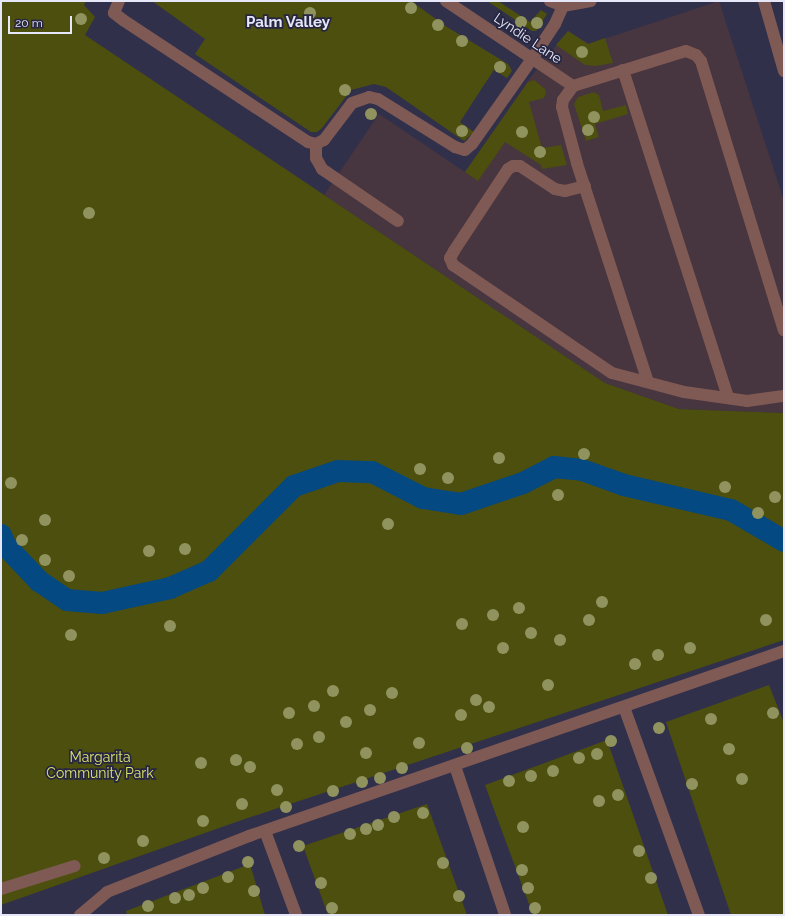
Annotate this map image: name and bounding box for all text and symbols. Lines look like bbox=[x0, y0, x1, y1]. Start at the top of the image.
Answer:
scale bar bbox=[10, 8, 74, 34]
street label: Lyndie Lane bbox=[491, 9, 565, 67]
district label: Palm Valley bbox=[246, 14, 330, 32]
text: 20 m bbox=[15, 16, 43, 30]
park label: Margarita Community Park bbox=[46, 749, 154, 782]

